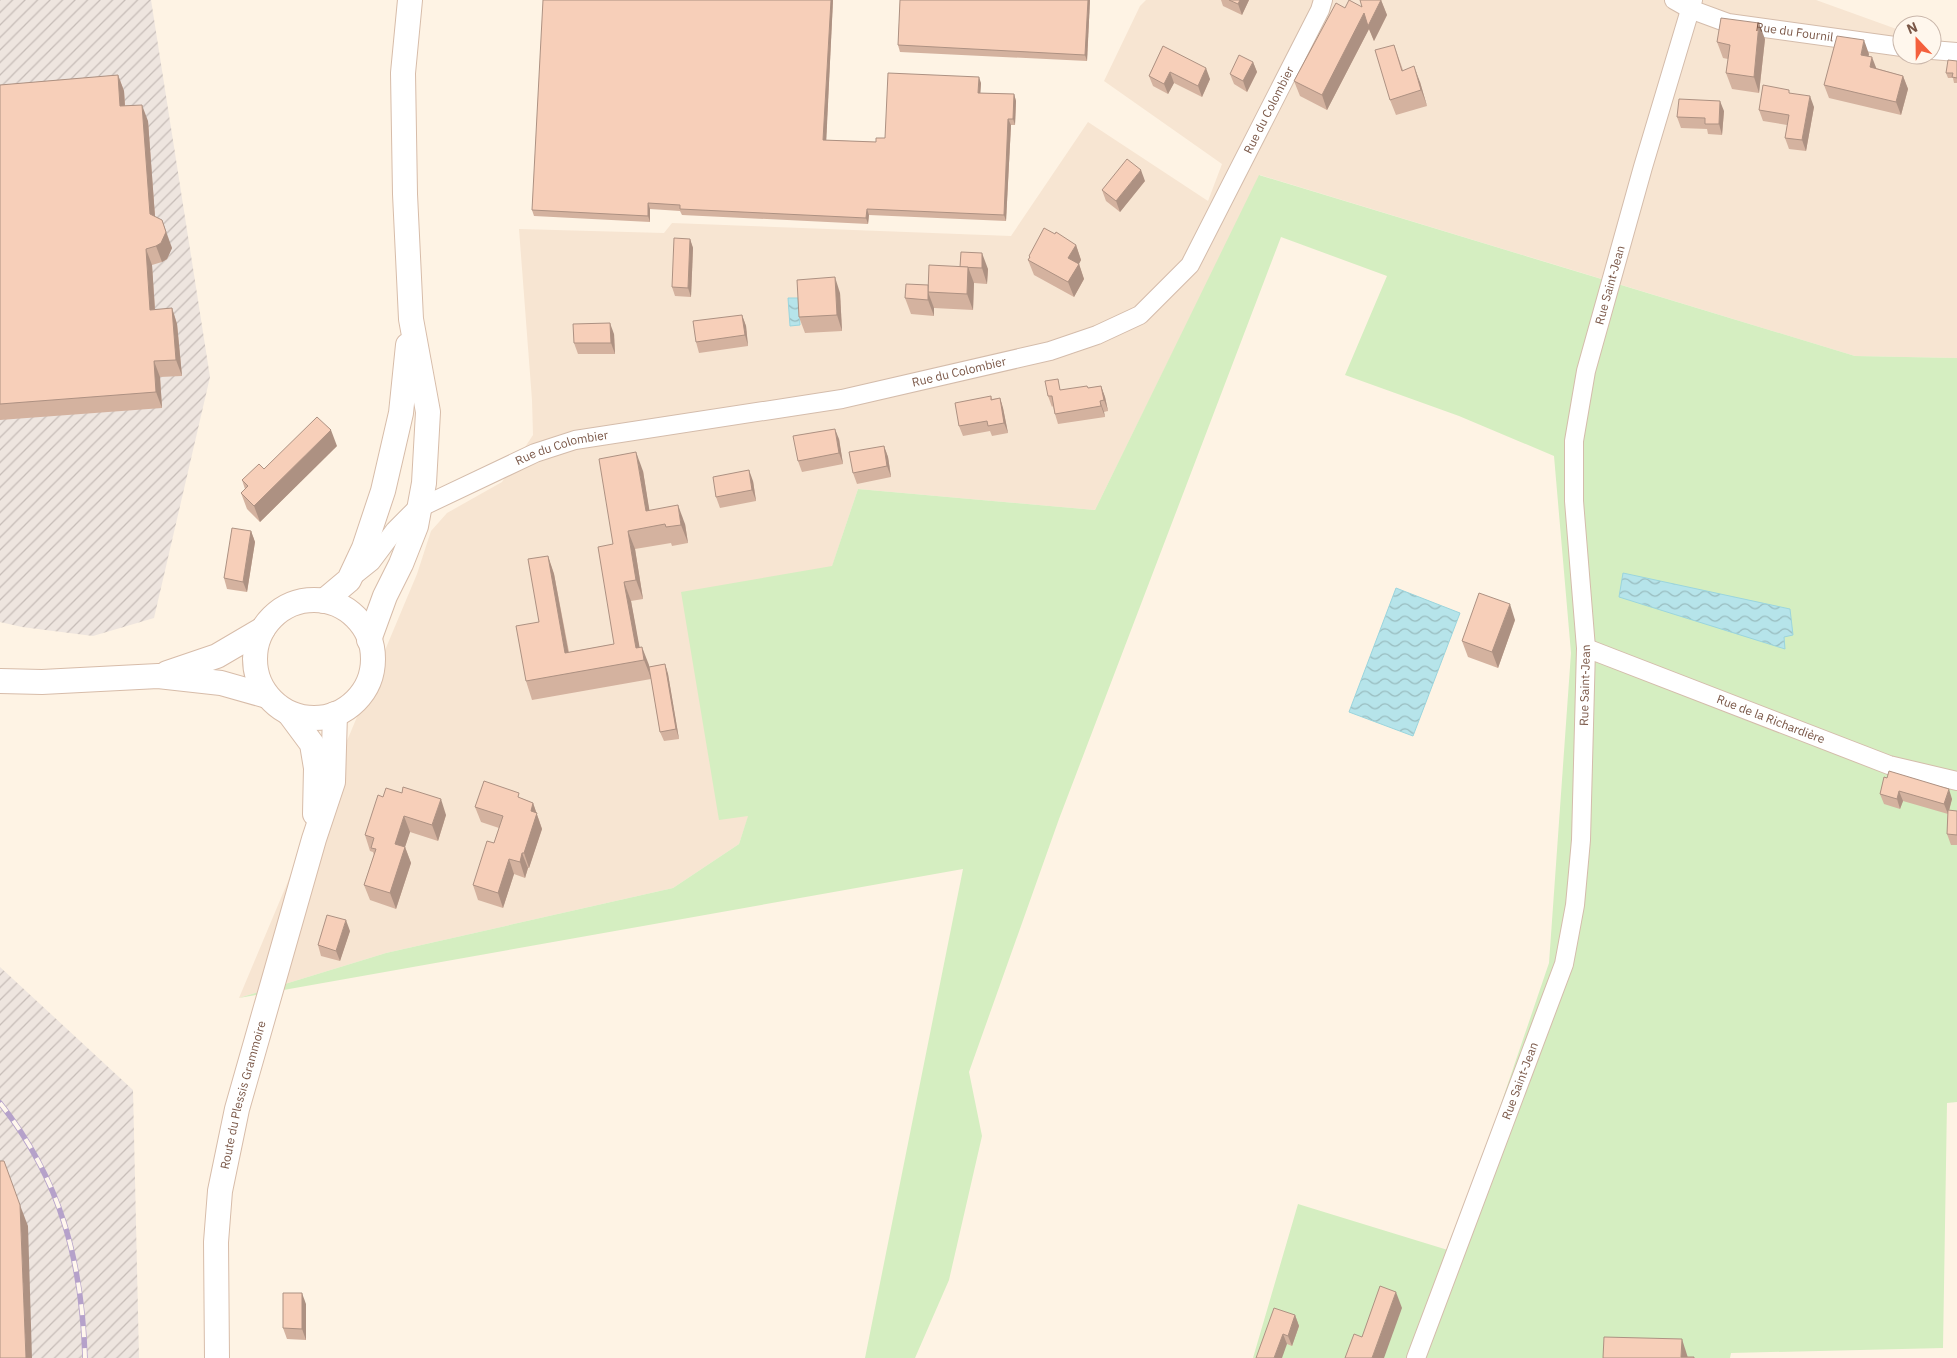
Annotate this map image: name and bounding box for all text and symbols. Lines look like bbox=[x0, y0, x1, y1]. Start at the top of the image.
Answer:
north arrow bbox=[1892, 15, 1942, 65]
text: N bbox=[1904, 18, 1920, 38]
street label: Rue du Fournil bbox=[1755, 19, 1834, 44]
street label: Rue du Colombier bbox=[1240, 63, 1297, 156]
street label: Rue Saint-Jean bbox=[1591, 244, 1628, 326]
street label: Rue du Colombier bbox=[910, 353, 1008, 390]
street label: Rue du Colombier bbox=[513, 427, 610, 468]
street label: Rue Saint-Jean bbox=[1576, 644, 1593, 726]
street label: Rue de la Richardière bbox=[1715, 691, 1827, 747]
street label: Route du Plessis Grammoire bbox=[217, 1019, 269, 1170]
street label: Rue Saint-Jean bbox=[1498, 1040, 1541, 1122]

